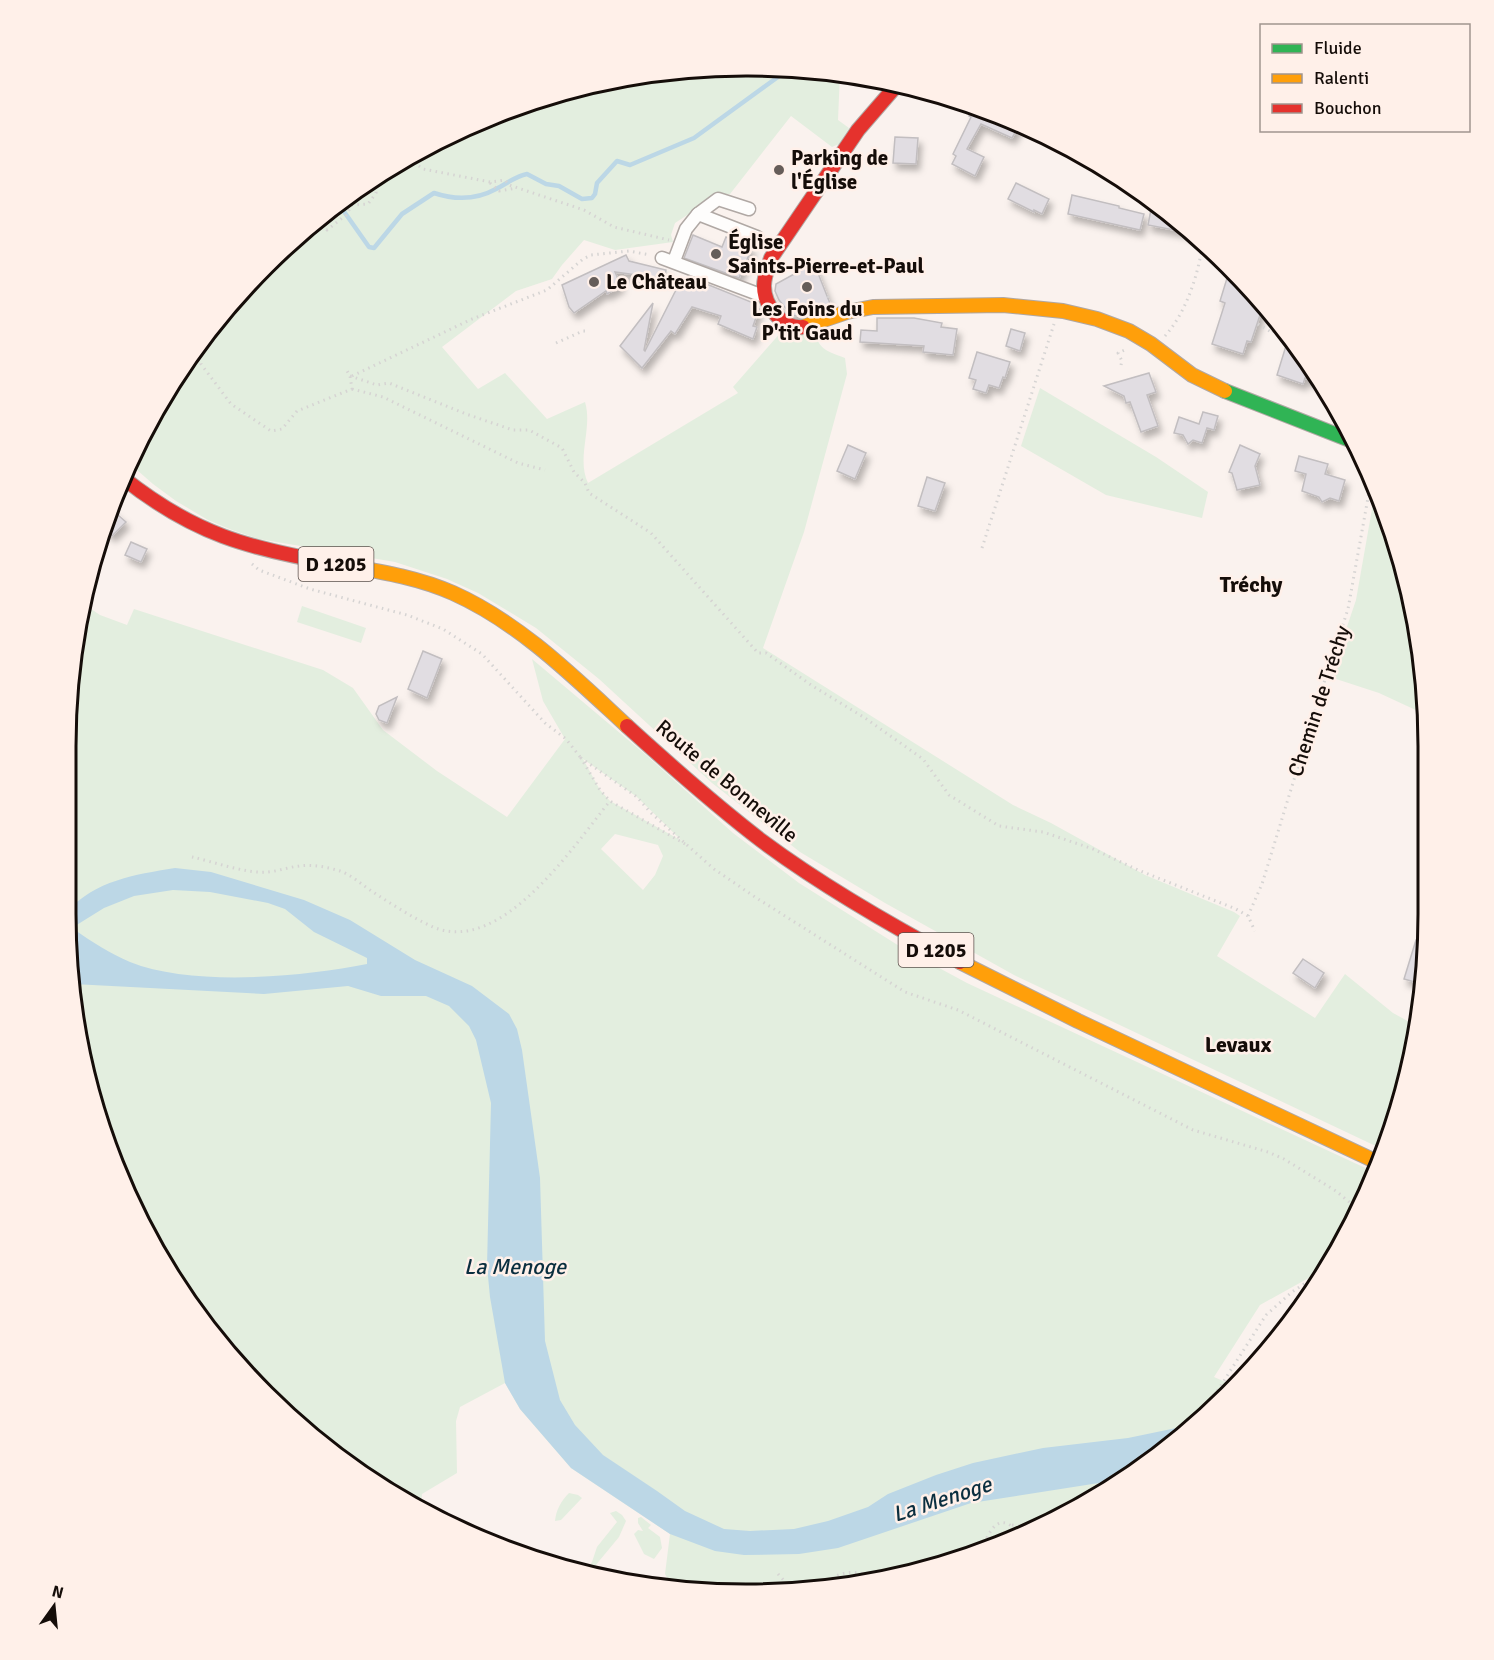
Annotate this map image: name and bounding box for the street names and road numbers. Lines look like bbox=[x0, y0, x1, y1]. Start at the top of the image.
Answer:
road number: D 1205 bbox=[298, 547, 374, 581]
street label: Chemin de Tréchy bbox=[1282, 622, 1356, 780]
street label: Route de Bonneville bbox=[651, 714, 803, 848]
road number: D 1205 bbox=[898, 933, 974, 967]

